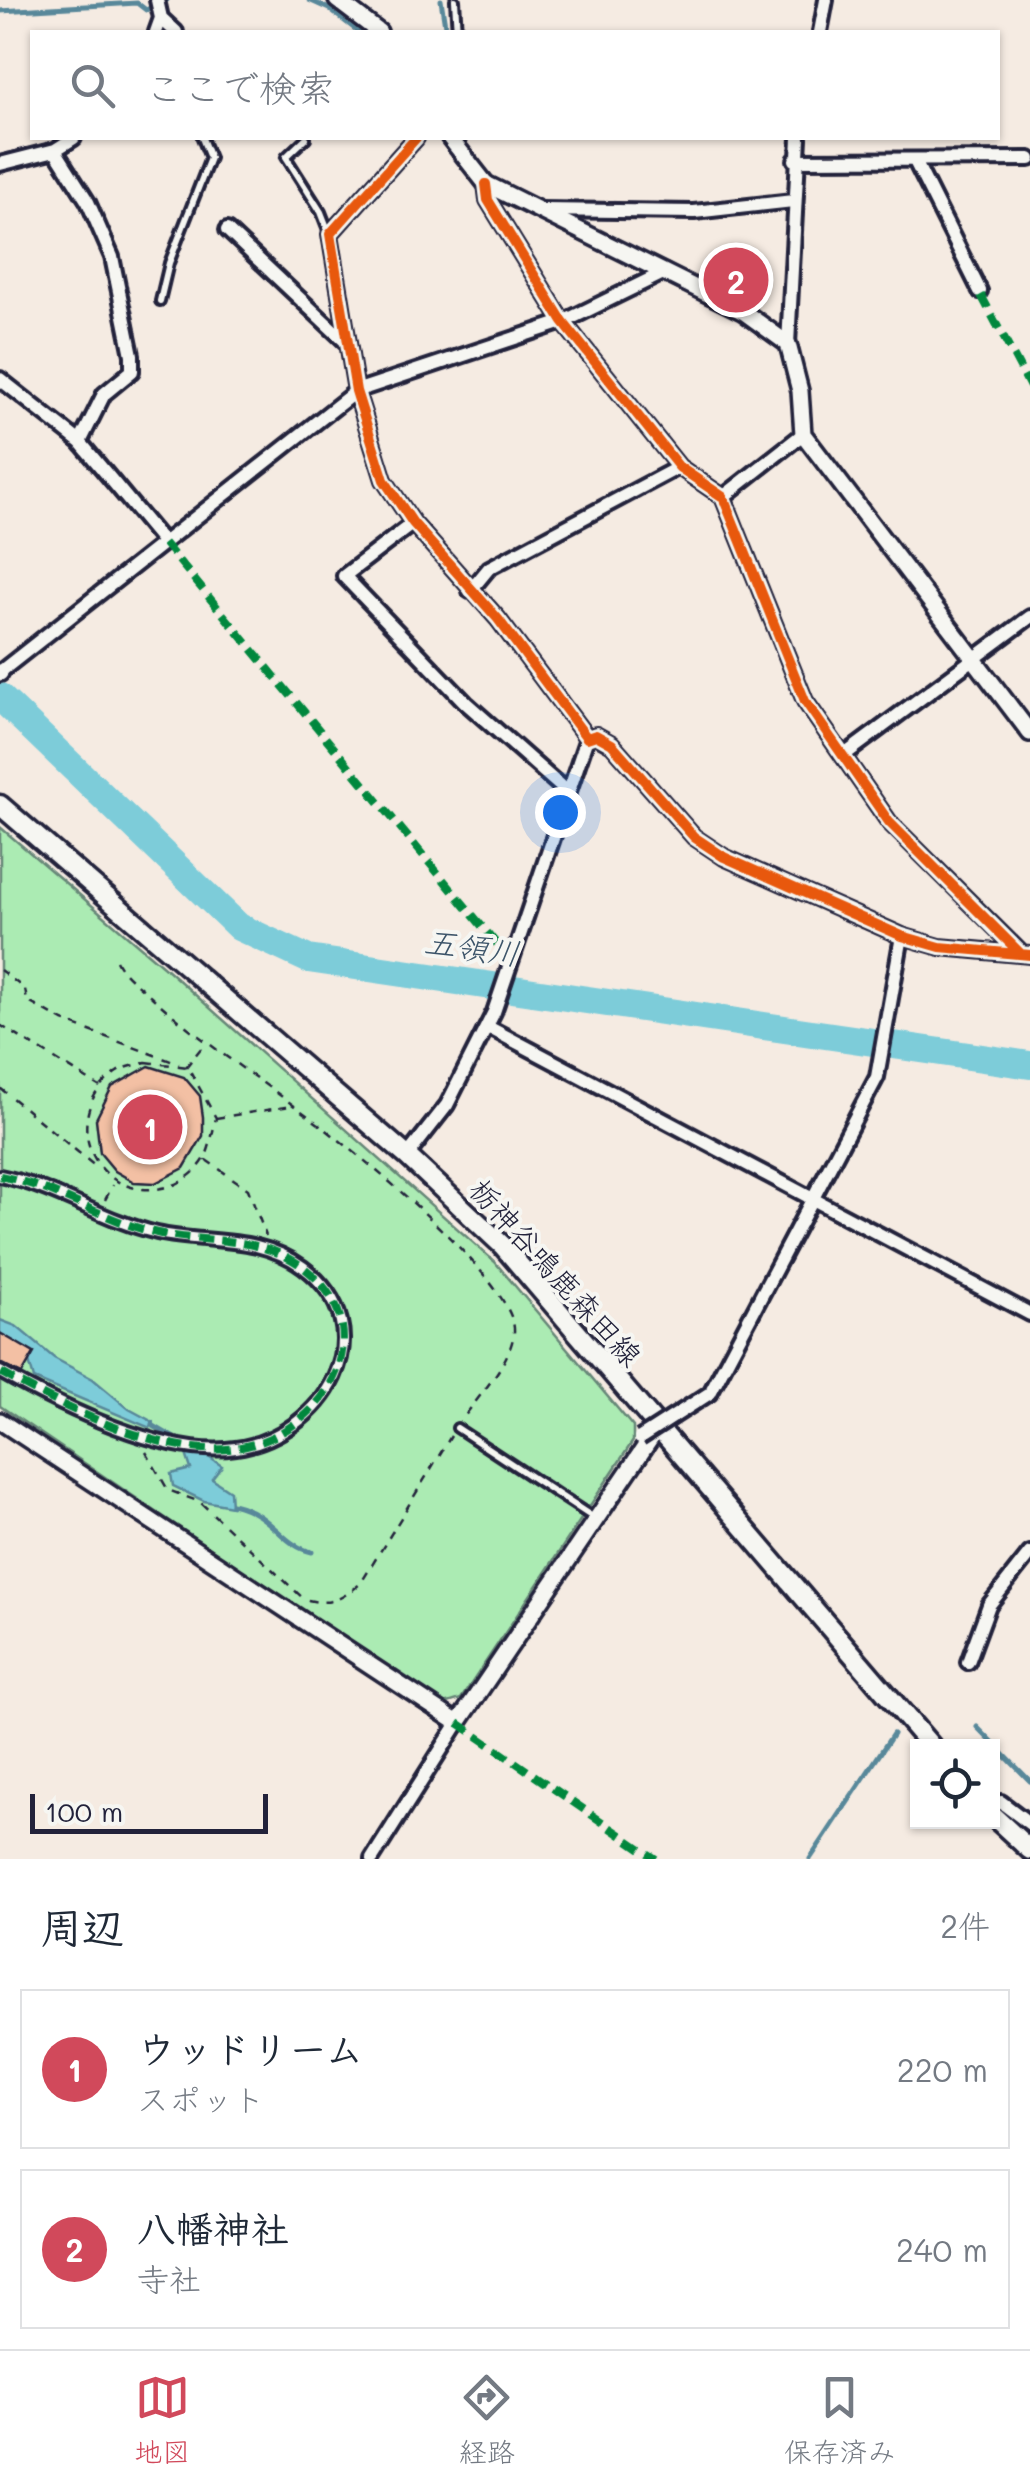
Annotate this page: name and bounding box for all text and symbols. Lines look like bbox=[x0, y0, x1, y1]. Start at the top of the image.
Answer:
search box bbox=[30, 30, 1000, 140]
icon: search bbox=[65, 58, 120, 113]
text: ここで検索 bbox=[145, 62, 335, 112]
pin: 2 bbox=[704, 242, 768, 318]
your location bbox=[535, 787, 586, 838]
water label: 五領川 bbox=[422, 919, 523, 973]
pin: 1 bbox=[118, 1090, 182, 1164]
street label: 栃神谷鳴鹿森田線 bbox=[461, 1169, 652, 1374]
map controls bbox=[910, 1739, 1000, 1829]
button: locate bbox=[910, 1739, 1000, 1829]
scale bar bbox=[30, 1789, 268, 1834]
text: 100 m bbox=[45, 1793, 123, 1829]
text: 周辺 bbox=[40, 1899, 124, 1954]
text: 2件 bbox=[940, 1904, 990, 1946]
text: ウッドリーム bbox=[137, 2023, 363, 2073]
text: 1 bbox=[67, 2048, 82, 2090]
text: 220 m bbox=[897, 2048, 988, 2090]
text: スポット bbox=[137, 2077, 265, 2119]
text: 八幡神社 bbox=[137, 2203, 289, 2253]
text: 2 bbox=[66, 2228, 83, 2270]
text: 240 m bbox=[896, 2228, 988, 2270]
text: 寺社 bbox=[137, 2257, 201, 2299]
tab: 地図 bbox=[134, 2370, 190, 2470]
tab: 経路 bbox=[459, 2370, 515, 2470]
tab: 保存済み bbox=[784, 2370, 896, 2470]

